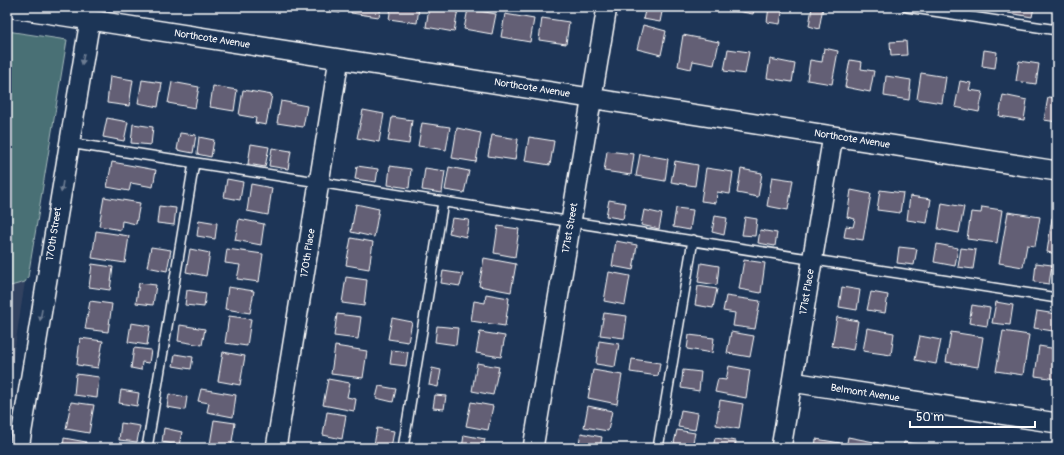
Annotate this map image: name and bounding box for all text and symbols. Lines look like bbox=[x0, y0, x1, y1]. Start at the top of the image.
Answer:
street label: Northcote Avenue bbox=[173, 27, 251, 51]
one-way arrow bbox=[80, 52, 86, 65]
street label: Northcote Avenue bbox=[493, 76, 571, 100]
street label: Northcote Avenue bbox=[813, 127, 891, 151]
one-way arrow bbox=[59, 181, 65, 193]
street label: 171st Street bbox=[560, 201, 580, 254]
street label: 170th Street bbox=[44, 205, 64, 262]
street label: 170th Place bbox=[298, 228, 318, 278]
street label: 171st Place bbox=[797, 268, 817, 316]
one-way arrow bbox=[37, 309, 43, 321]
street label: Belmont Avenue bbox=[830, 382, 900, 404]
scale bar bbox=[910, 403, 1035, 429]
text: 50 m bbox=[916, 410, 944, 425]

